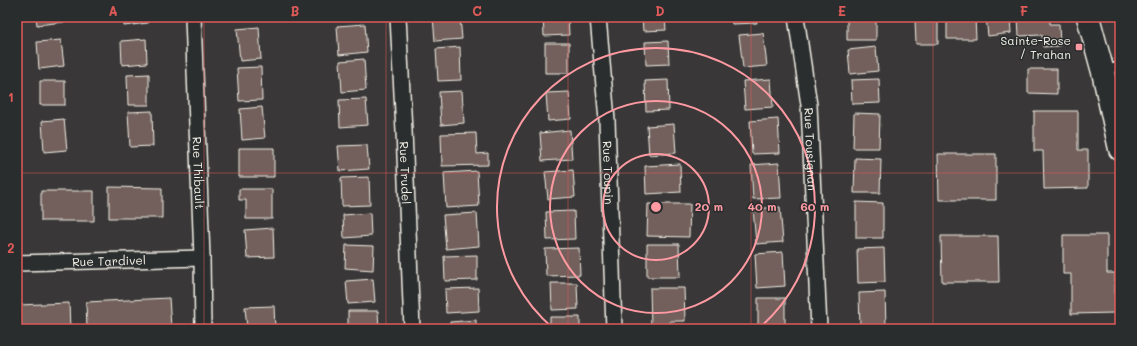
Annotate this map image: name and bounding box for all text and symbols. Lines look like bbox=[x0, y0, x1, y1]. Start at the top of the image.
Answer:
text: A bbox=[108, 2, 118, 19]
text: B bbox=[291, 2, 300, 19]
text: C bbox=[472, 2, 482, 19]
text: D bbox=[655, 2, 665, 19]
text: E bbox=[838, 2, 846, 19]
text: F bbox=[1020, 2, 1028, 19]
place label: Sainte-Rose / Trahan bbox=[1001, 32, 1071, 62]
marker: Sainte-Rose / Trahan bbox=[1074, 42, 1084, 52]
text: 1 bbox=[8, 88, 14, 105]
street label: Rue Tousignan bbox=[801, 107, 821, 191]
street label: Rue Thibault bbox=[189, 136, 208, 210]
street label: Rue Toupin bbox=[600, 140, 618, 205]
street label: Rue Trudel bbox=[396, 141, 415, 205]
text: 20 m bbox=[695, 198, 723, 214]
text: 40 m bbox=[747, 198, 777, 214]
text: 60 m bbox=[801, 198, 829, 214]
centre of rings bbox=[649, 200, 663, 214]
text: 2 bbox=[7, 239, 15, 256]
street label: Rue Tardivel bbox=[72, 252, 146, 270]

